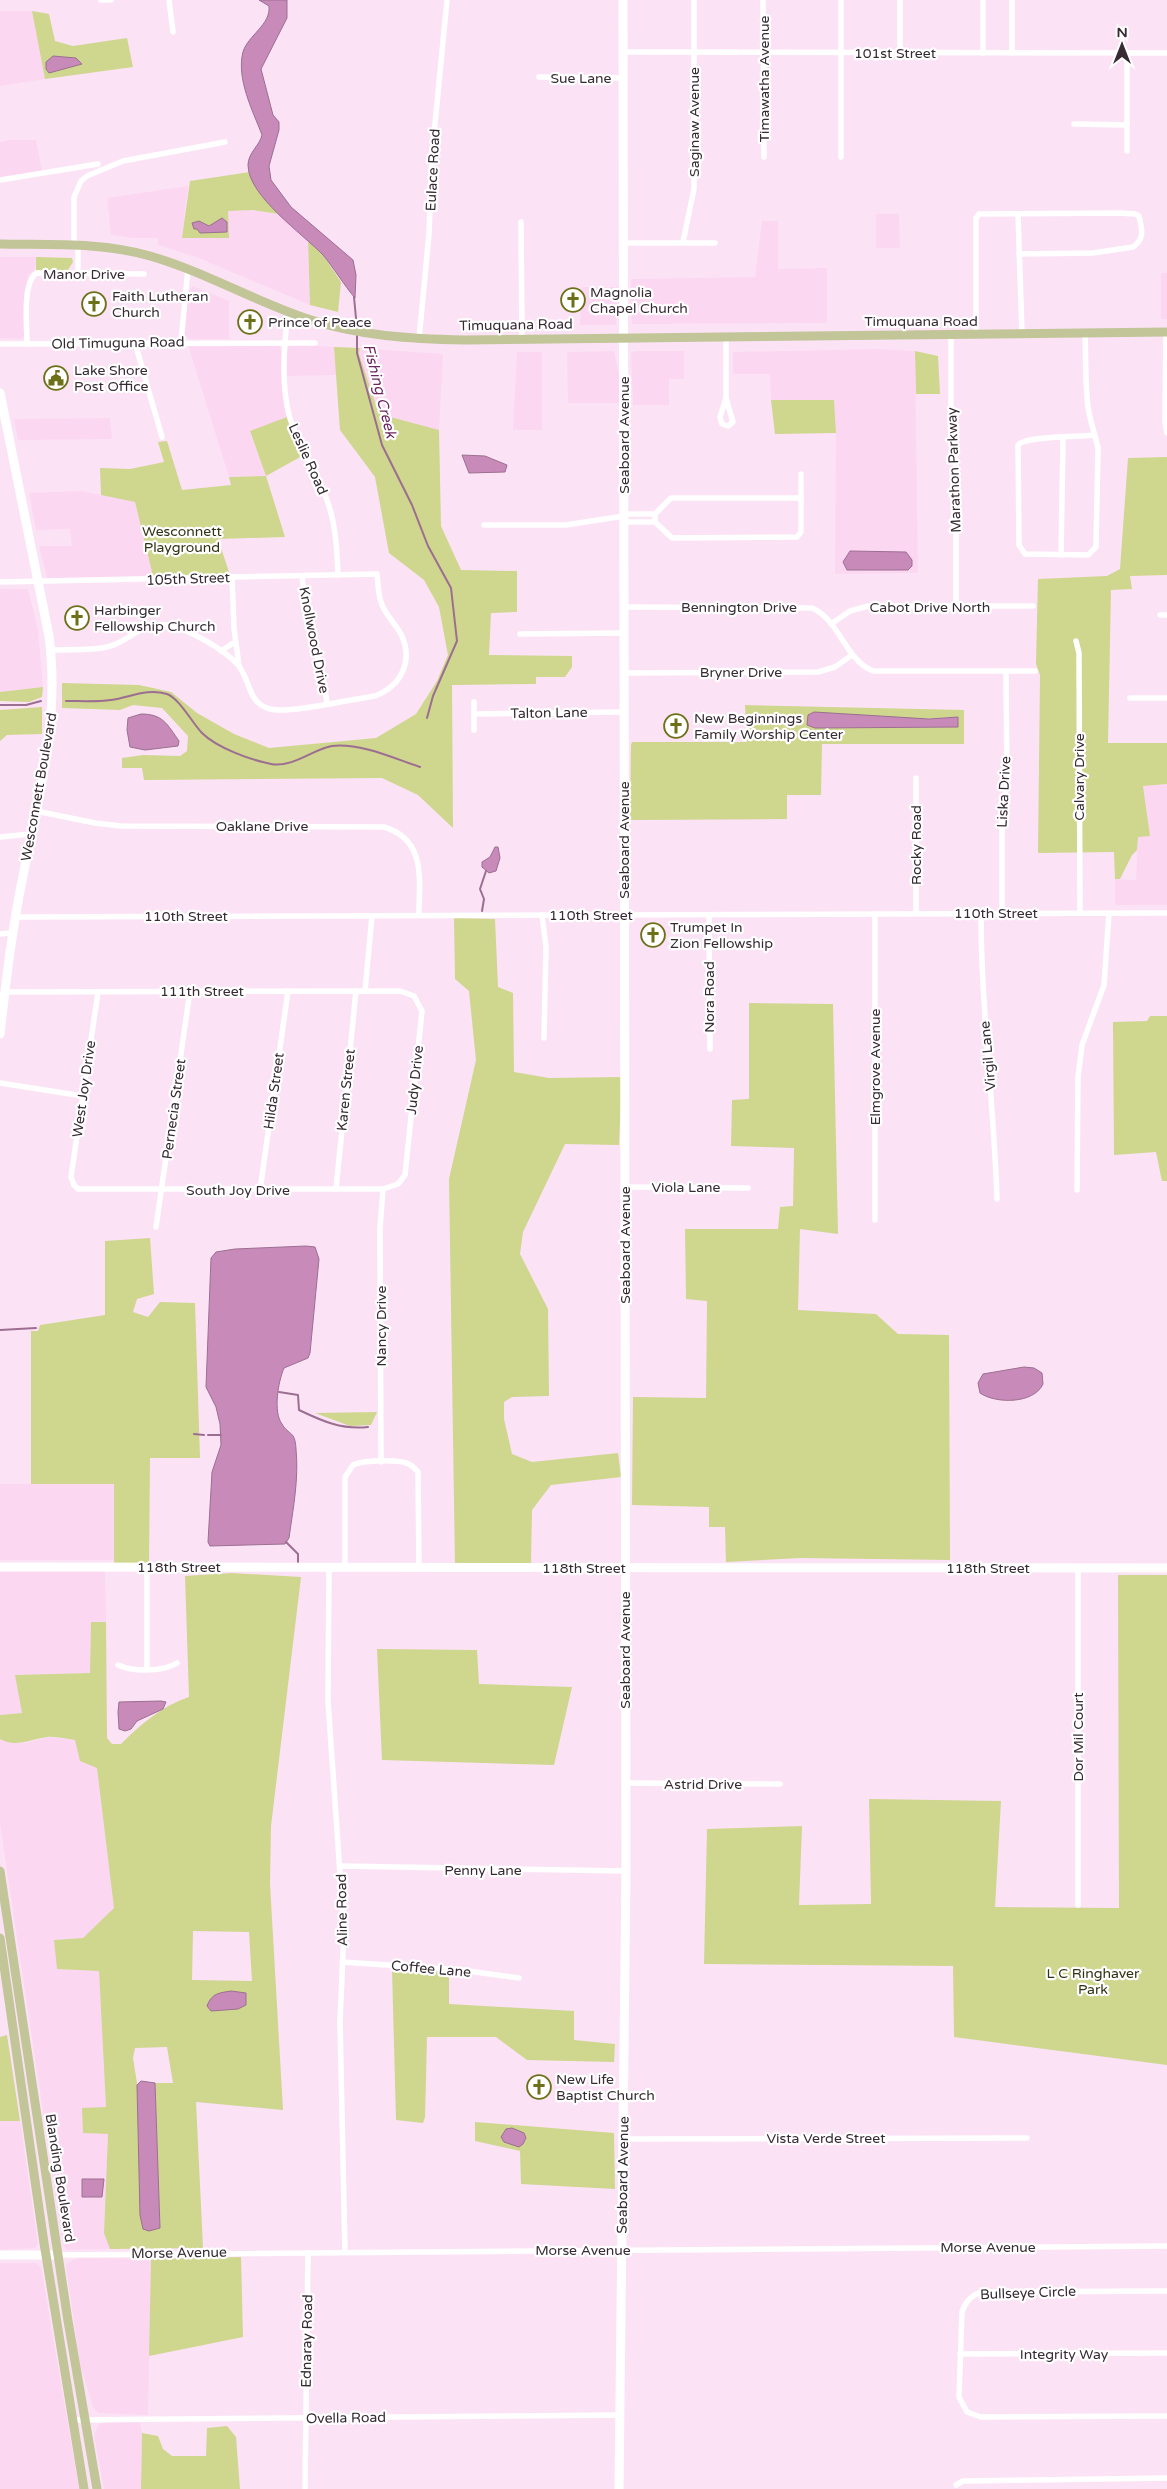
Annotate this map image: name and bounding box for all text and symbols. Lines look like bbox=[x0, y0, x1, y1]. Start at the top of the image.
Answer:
street label: Timawatha Avenue bbox=[756, 16, 773, 142]
north arrow bbox=[1097, 20, 1147, 70]
text: N bbox=[1116, 24, 1128, 41]
street label: 101st Street bbox=[854, 45, 937, 62]
street label: Saginaw Avenue bbox=[686, 67, 703, 177]
street label: Sue Lane bbox=[551, 70, 612, 87]
street label: Eulace Road bbox=[422, 128, 444, 212]
street label: Manor Drive bbox=[43, 266, 125, 283]
place label: Magnolia Chapel Church bbox=[590, 284, 688, 317]
church icon: Magnolia Chapel Church bbox=[560, 287, 586, 313]
place label: Faith Lutheran Church bbox=[112, 288, 208, 321]
church icon: Faith Lutheran Church bbox=[81, 291, 107, 317]
church icon: Prince of Peace bbox=[237, 309, 263, 335]
street label: Timuquana Road bbox=[864, 313, 978, 330]
place label: Prince of Peace bbox=[268, 314, 371, 331]
street label: Timuquana Road bbox=[459, 316, 573, 334]
street label: Old Timuguna Road bbox=[51, 333, 185, 353]
water label: Fishing Creek bbox=[360, 342, 401, 442]
place label: Lake Shore Post Office bbox=[74, 362, 149, 395]
public building icon: Lake Shore Post Office bbox=[43, 365, 69, 391]
street label: Seaboard Avenue bbox=[616, 376, 633, 494]
street label: Marathon Parkway bbox=[943, 407, 965, 533]
street label: Leslie Road bbox=[285, 421, 331, 497]
park label: Wesconnett Playground bbox=[142, 523, 223, 556]
street label: 105th Street bbox=[146, 569, 231, 589]
street label: Knollwood Drive bbox=[295, 585, 333, 695]
street label: Bennington Drive bbox=[681, 599, 797, 616]
street label: Cabot Drive North bbox=[870, 599, 990, 616]
place label: Harbinger Fellowship Church bbox=[94, 602, 215, 635]
church icon: Harbinger Fellowship Church bbox=[64, 605, 90, 631]
street label: Bryner Drive bbox=[700, 664, 782, 681]
street label: Talton Lane bbox=[510, 704, 588, 722]
place label: New Beginnings Family Worship Center bbox=[694, 710, 844, 743]
street label: Wesconnett Boulevard bbox=[18, 711, 60, 863]
church icon: New Beginnings Family Worship Center bbox=[663, 713, 689, 739]
street label: Calvary Drive bbox=[1071, 733, 1088, 821]
street label: Liska Drive bbox=[994, 756, 1014, 828]
street label: Seaboard Avenue bbox=[616, 781, 633, 899]
street label: Rocky Road bbox=[908, 805, 925, 885]
street label: Oaklane Drive bbox=[216, 818, 308, 835]
street label: 110th Street bbox=[954, 905, 1039, 922]
street label: 110th Street bbox=[549, 907, 634, 924]
street label: 110th Street bbox=[144, 908, 229, 925]
place label: Trumpet In Zion Fellowship bbox=[670, 919, 773, 952]
church icon: Trumpet In Zion Fellowship bbox=[640, 922, 666, 948]
street label: Nora Road bbox=[701, 961, 718, 1033]
street label: 111th Street bbox=[160, 983, 245, 1000]
street label: Elmgrove Avenue bbox=[867, 1009, 884, 1125]
street label: Virgil Lane bbox=[976, 1020, 1000, 1092]
street label: West Joy Drive bbox=[69, 1039, 99, 1139]
street label: Judy Drive bbox=[403, 1044, 427, 1115]
street label: Karen Street bbox=[333, 1047, 359, 1132]
street label: Hilda Street bbox=[260, 1051, 288, 1131]
street label: Pernecia Street bbox=[159, 1057, 190, 1160]
street label: Viola Lane bbox=[652, 1179, 721, 1196]
street label: South Joy Drive bbox=[186, 1182, 290, 1199]
street label: Seaboard Avenue bbox=[617, 1186, 634, 1304]
street label: Nancy Drive bbox=[373, 1286, 390, 1366]
street label: 118th Street bbox=[137, 1559, 222, 1576]
street label: 118th Street bbox=[542, 1560, 627, 1577]
street label: 118th Street bbox=[946, 1560, 1031, 1577]
street label: Seaboard Avenue bbox=[617, 1591, 634, 1709]
street label: Dor Mil Court bbox=[1070, 1692, 1087, 1782]
street label: Astrid Drive bbox=[664, 1776, 742, 1793]
street label: Penny Lane bbox=[444, 1862, 522, 1879]
street label: Aline Road bbox=[333, 1874, 351, 1946]
street label: Coffee Lane bbox=[390, 1957, 472, 1981]
park label: L C Ringhaver Park bbox=[1047, 1965, 1140, 1998]
place label: New Life Baptist Church bbox=[556, 2071, 655, 2104]
church icon: New Life Baptist Church bbox=[526, 2074, 552, 2100]
street label: Blanding Boulevard bbox=[41, 2112, 79, 2244]
street label: Seaboard Avenue bbox=[613, 2116, 633, 2234]
street label: Vista Verde Street bbox=[766, 2130, 886, 2147]
street label: Morse Avenue bbox=[940, 2239, 1036, 2256]
street label: Morse Avenue bbox=[535, 2242, 631, 2259]
street label: Morse Avenue bbox=[131, 2244, 227, 2262]
street label: Bullseye Circle bbox=[980, 2283, 1076, 2303]
street label: Ednaray Road bbox=[298, 2294, 316, 2388]
street label: Integrity Way bbox=[1020, 2346, 1109, 2363]
street label: Ovella Road bbox=[306, 2409, 386, 2427]

